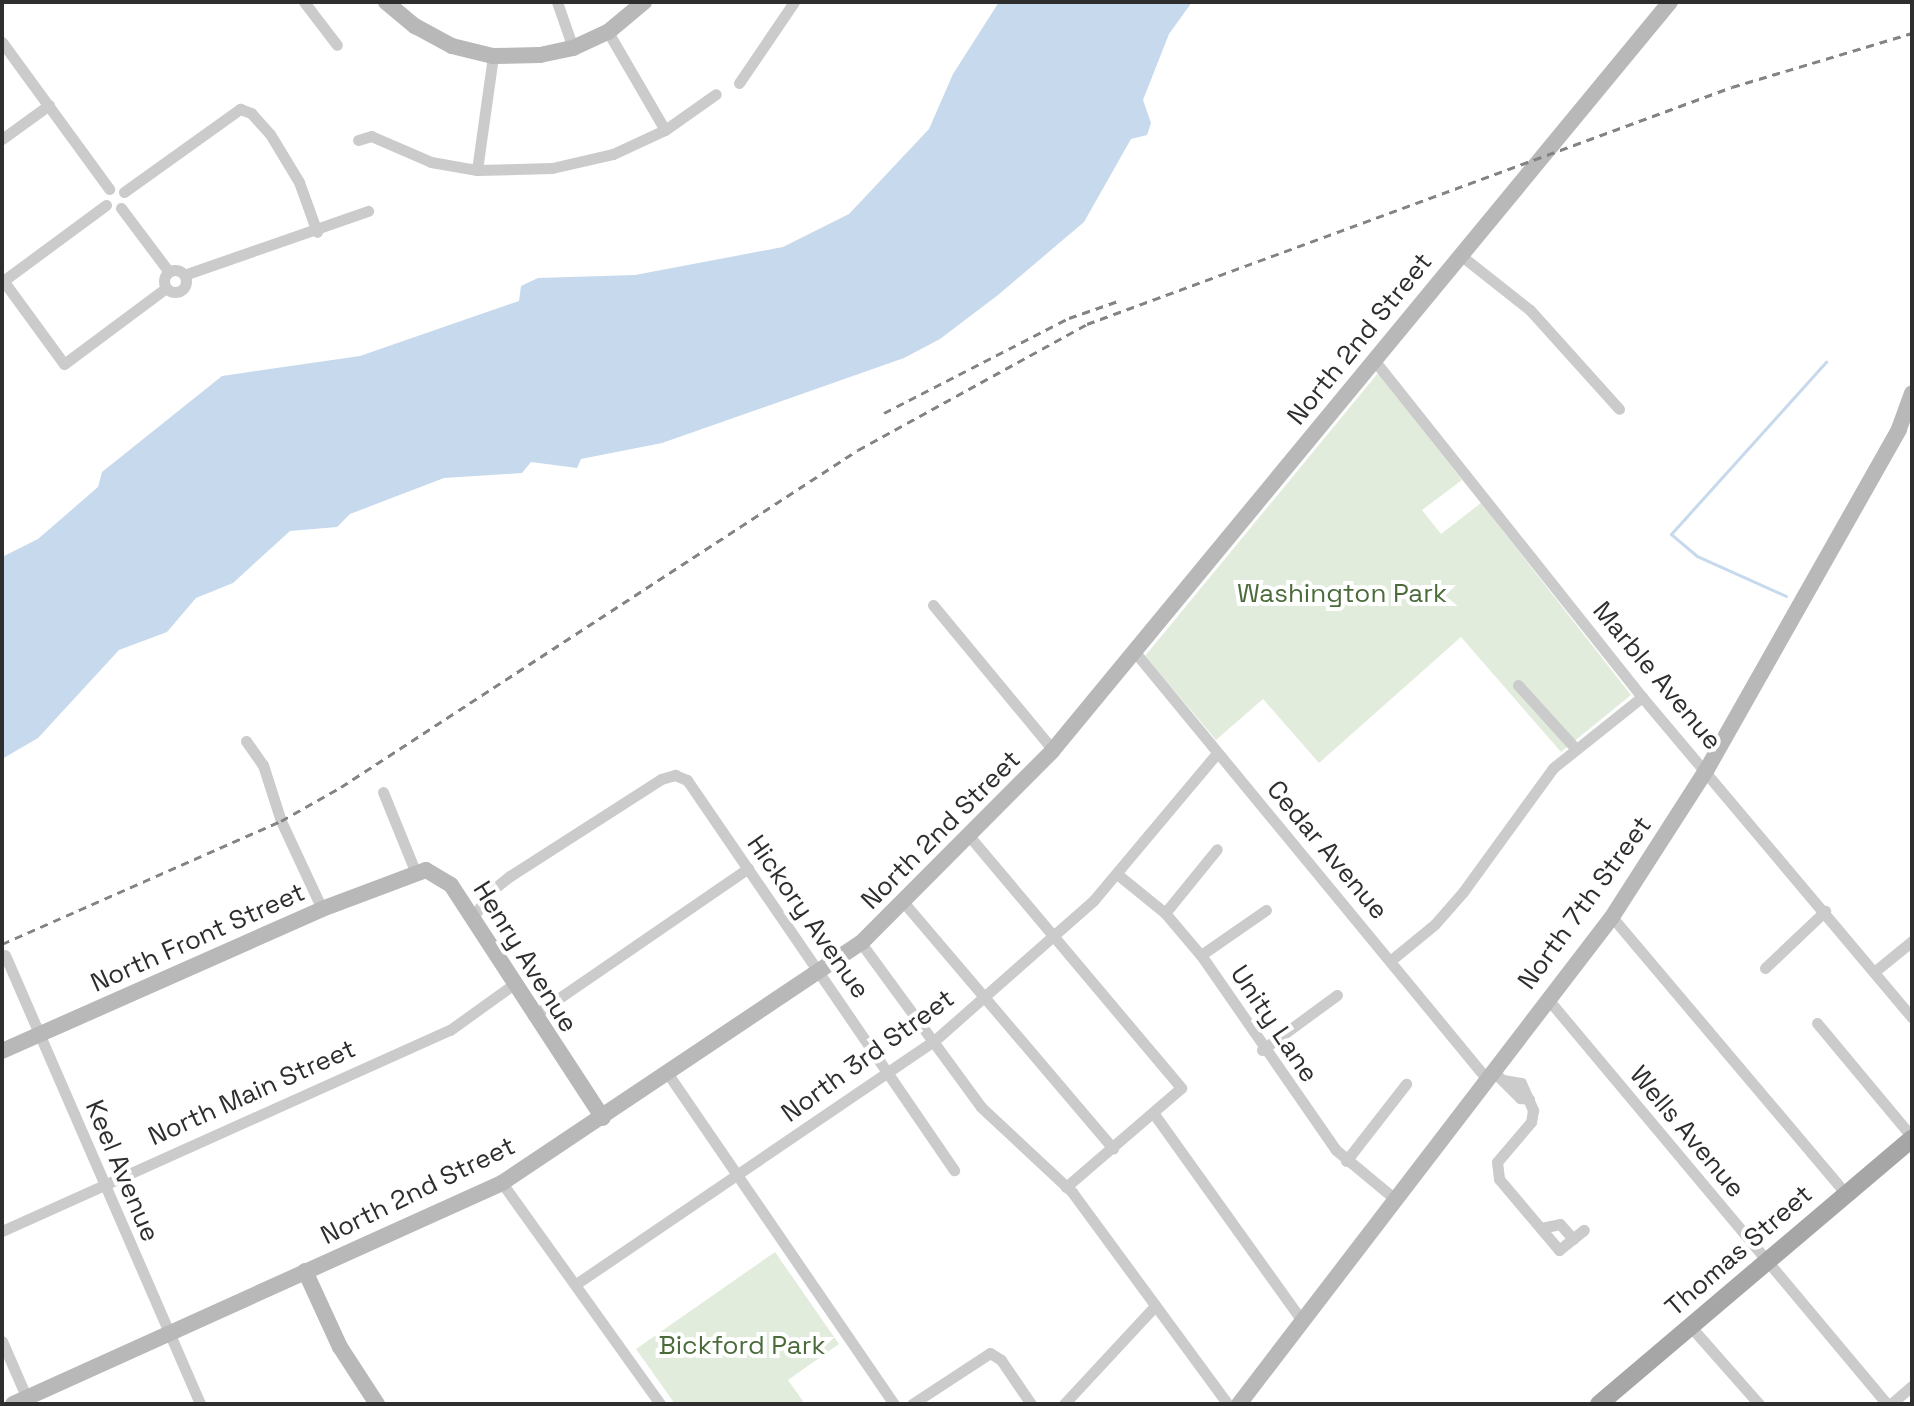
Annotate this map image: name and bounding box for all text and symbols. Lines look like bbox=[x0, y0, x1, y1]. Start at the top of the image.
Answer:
street label: North 2nd Street bbox=[1281, 247, 1439, 431]
park label: Washington Park bbox=[1237, 578, 1447, 610]
street label: Marble Avenue bbox=[1586, 595, 1728, 757]
street label: North 2nd Street bbox=[855, 744, 1027, 916]
street label: Cedar Avenue bbox=[1260, 774, 1394, 926]
street label: North 7th Street bbox=[1512, 810, 1658, 996]
street label: Hickory Avenue bbox=[740, 829, 876, 1005]
street label: Henry Avenue bbox=[466, 876, 584, 1038]
street label: North Front Street bbox=[86, 877, 310, 999]
street label: Unity Lane bbox=[1223, 959, 1325, 1089]
street label: North 3rd Street bbox=[776, 983, 960, 1129]
street label: North Main Street bbox=[144, 1033, 360, 1153]
street label: Wells Avenue bbox=[1623, 1060, 1751, 1204]
street label: Keel Avenue bbox=[78, 1095, 166, 1247]
street label: North 2nd Street bbox=[316, 1130, 520, 1252]
street label: Thomas Street bbox=[1659, 1179, 1819, 1323]
park label: Bickford Park bbox=[659, 1330, 825, 1362]

